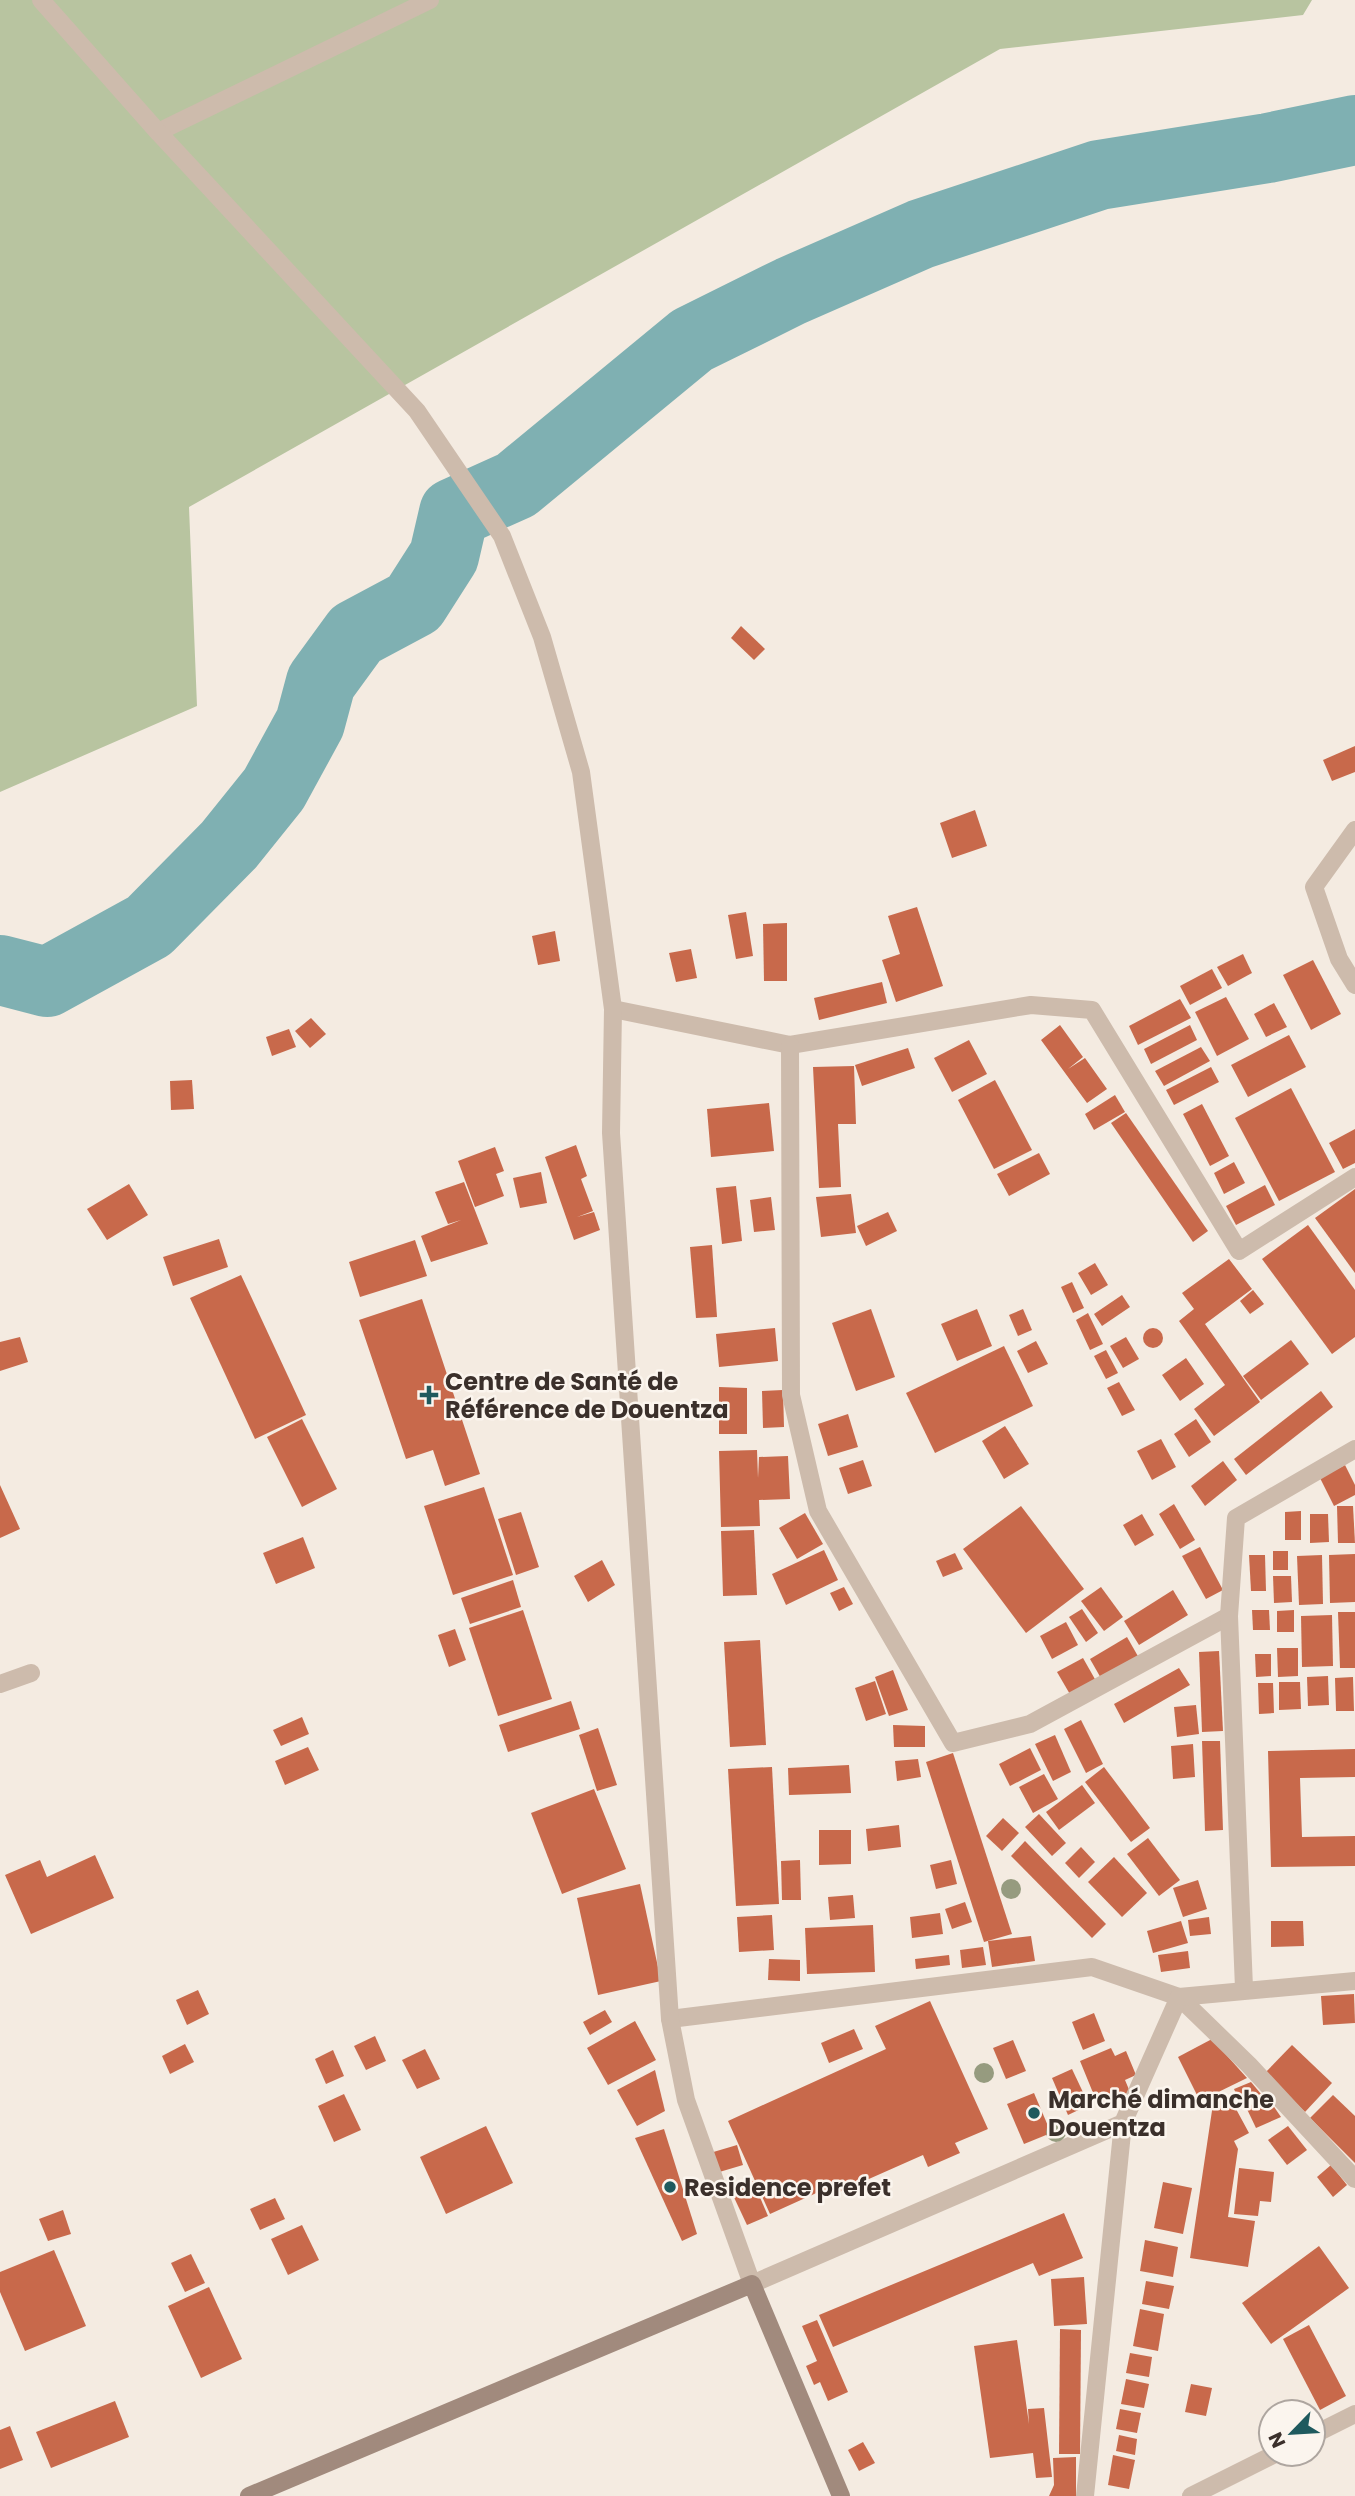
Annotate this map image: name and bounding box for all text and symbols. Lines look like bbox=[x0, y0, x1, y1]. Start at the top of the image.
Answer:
place label: Centre de Santé de Référence de Douentza bbox=[445, 1365, 728, 1426]
marker: Centre de Santé de Référence de Douentza bbox=[419, 1385, 439, 1405]
place label: Marché dimanche Douentza bbox=[1048, 2083, 1274, 2144]
marker: Marché dimanche Douentza bbox=[1026, 2105, 1042, 2121]
place label: Residence prefet bbox=[684, 2171, 891, 2204]
marker: Residence prefet bbox=[662, 2179, 678, 2195]
north arrow bbox=[1257, 2398, 1327, 2468]
text: N bbox=[1262, 2428, 1292, 2452]

